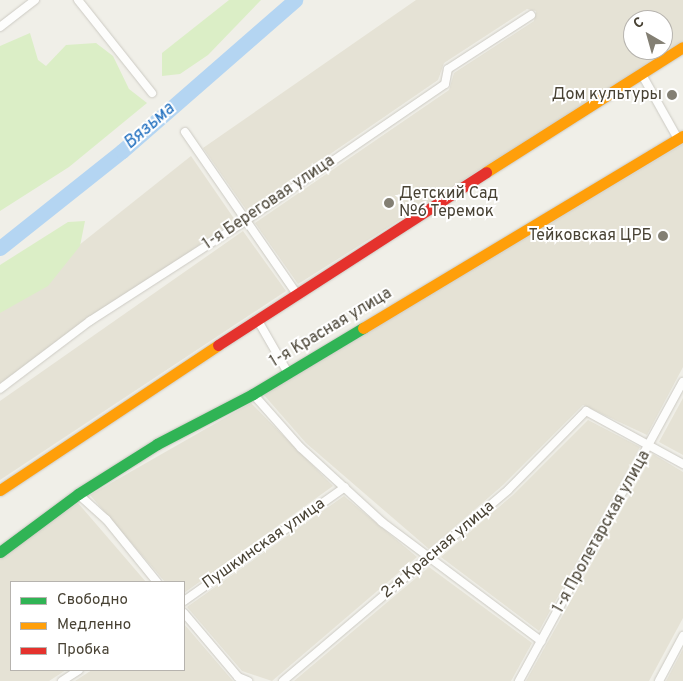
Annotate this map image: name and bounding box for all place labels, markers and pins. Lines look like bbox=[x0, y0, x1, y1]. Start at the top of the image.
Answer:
place label: Дом культуры bbox=[552, 85, 662, 105]
marker: Дом культуры bbox=[666, 89, 678, 101]
place label: Детский Сад №6 Теремок bbox=[399, 184, 498, 222]
marker: Детский Сад №6 Теремок bbox=[383, 197, 395, 209]
place label: Тейковская ЦРБ bbox=[528, 226, 652, 246]
marker: Тейковская ЦРБ bbox=[656, 229, 670, 243]

